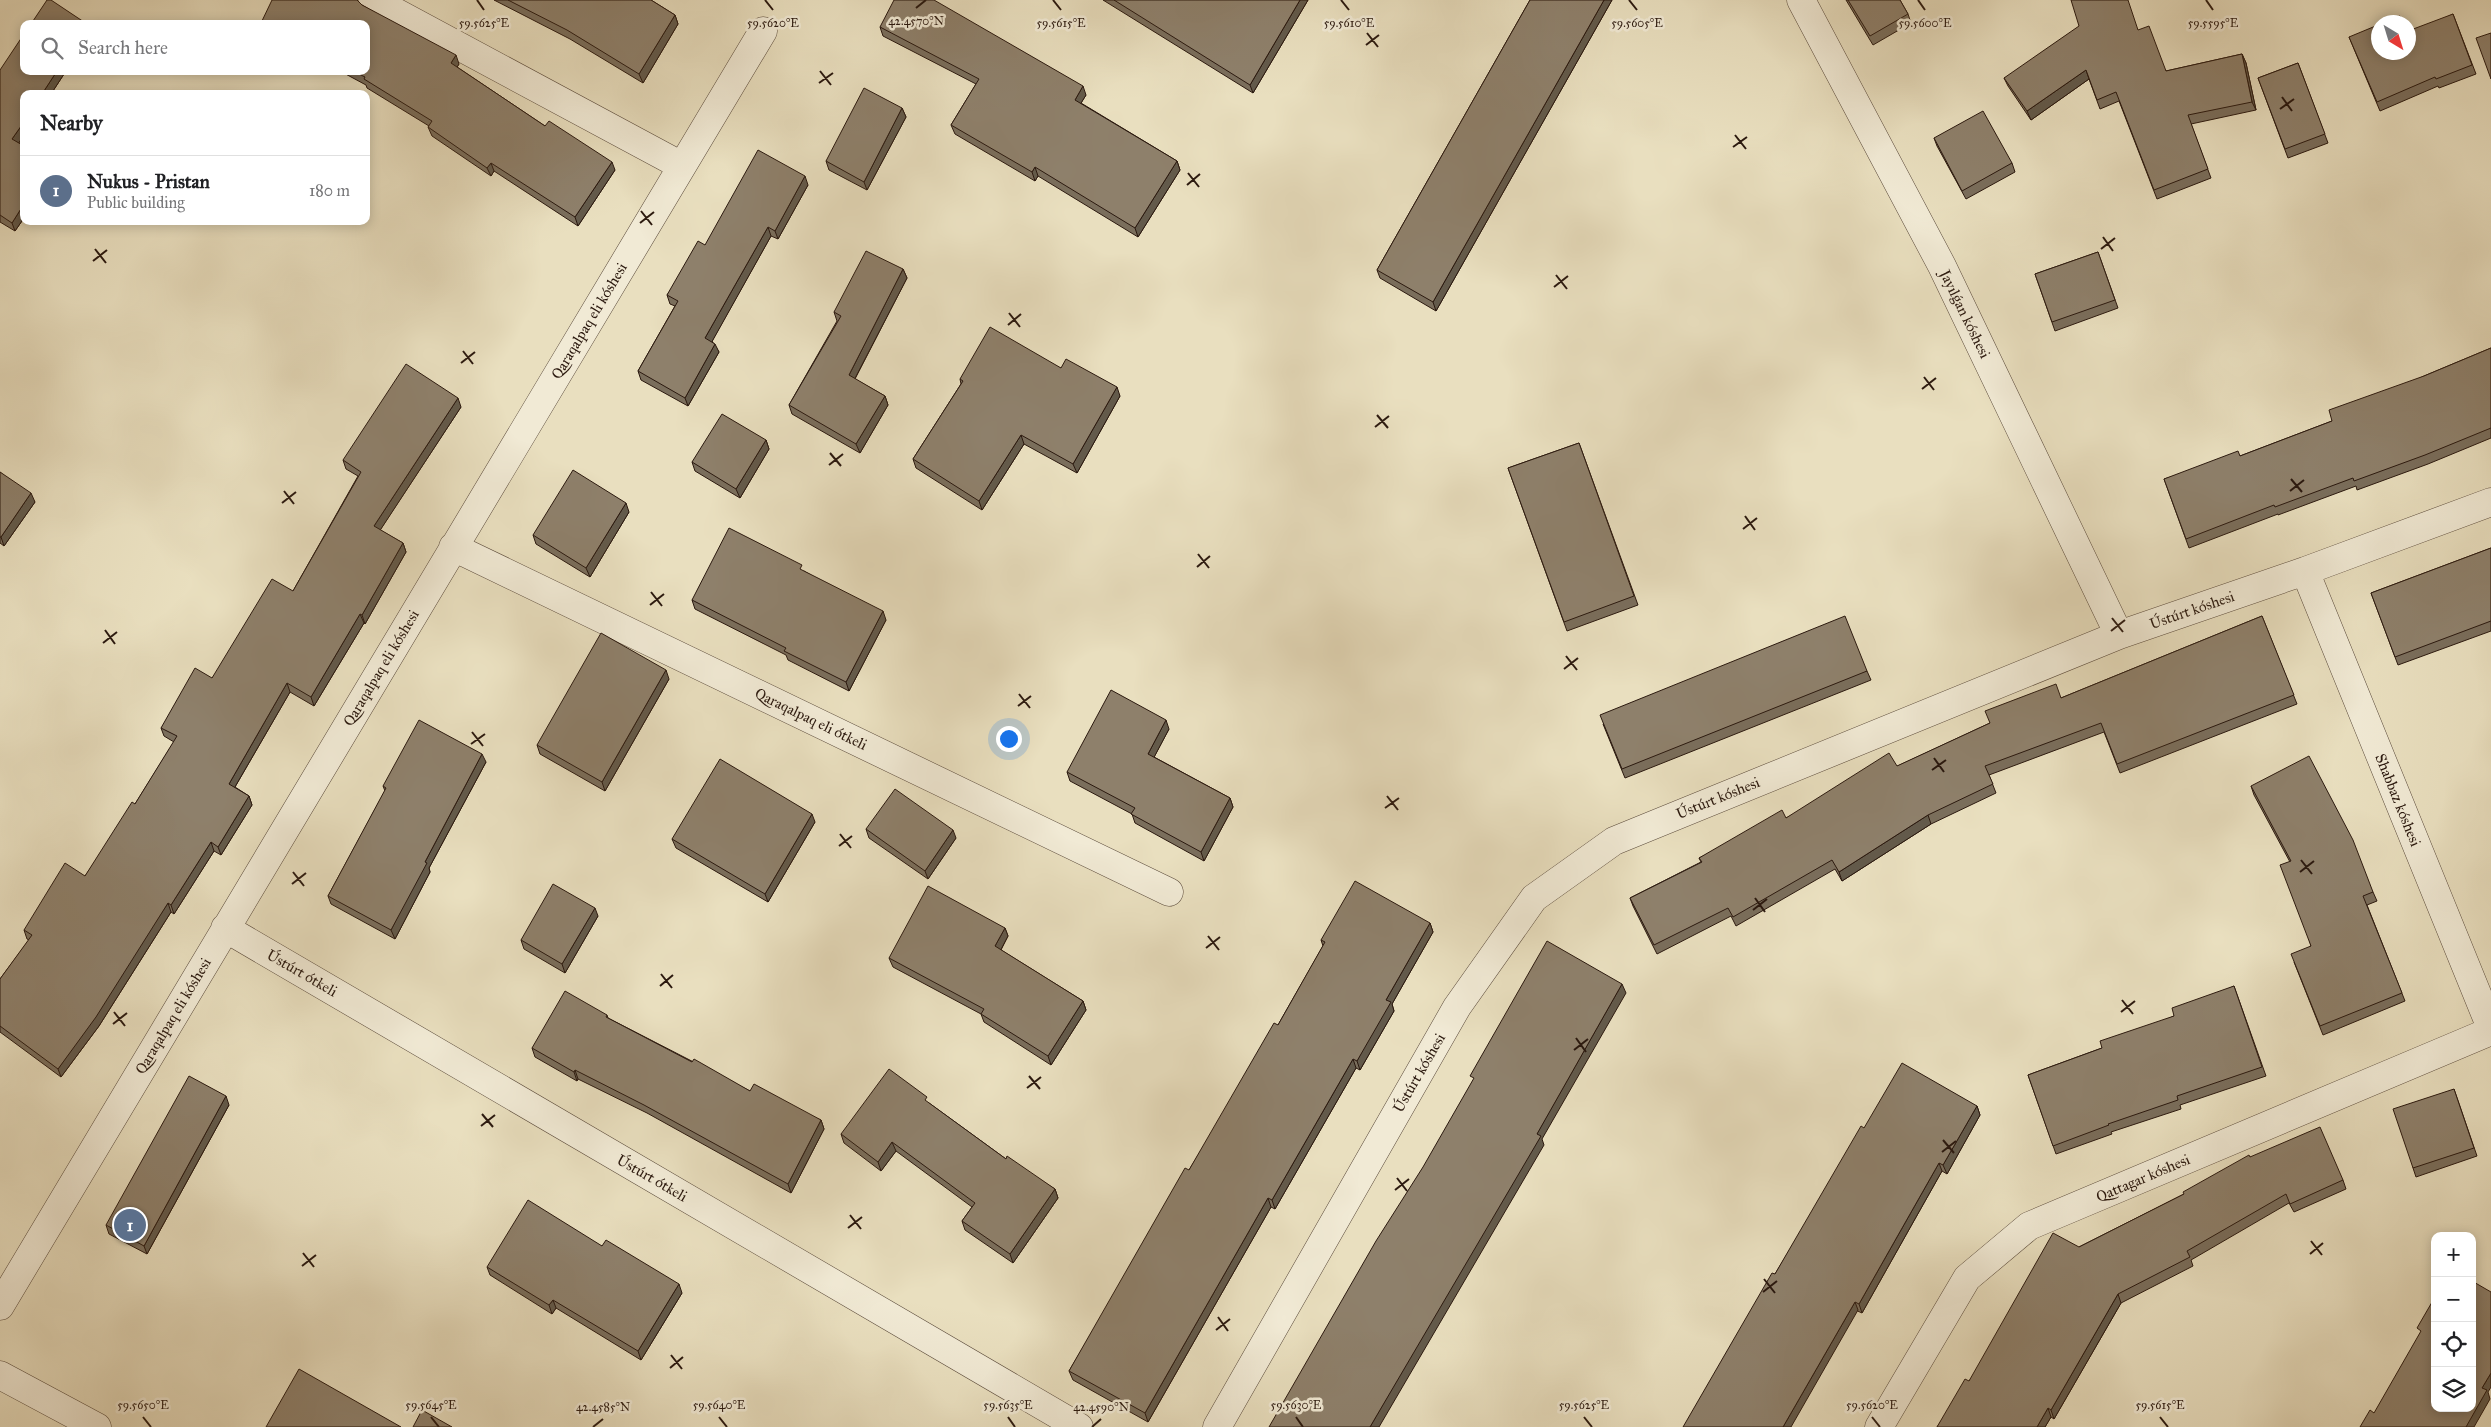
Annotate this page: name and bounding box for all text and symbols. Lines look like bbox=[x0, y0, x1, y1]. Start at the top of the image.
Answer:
text: 42.4570°N bbox=[888, 14, 944, 28]
north arrow bbox=[2371, 15, 2416, 60]
text: 59.5625°E bbox=[459, 16, 510, 30]
text: 59.5620°E bbox=[747, 16, 799, 30]
text: 59.5615°E bbox=[1036, 16, 1086, 30]
text: 59.5610°E bbox=[1324, 16, 1375, 30]
text: 59.5605°E bbox=[1611, 16, 1663, 30]
text: 59.5600°E bbox=[1899, 16, 1952, 30]
text: 59.5595°E bbox=[2188, 16, 2239, 30]
search box bbox=[20, 20, 370, 75]
icon: search bbox=[38, 34, 66, 62]
text: Search here bbox=[78, 36, 168, 59]
text: Nearby bbox=[40, 110, 103, 136]
text: Nukus - Pristan bbox=[87, 170, 210, 193]
text: 1 bbox=[53, 181, 59, 200]
text: 180 m bbox=[309, 181, 350, 200]
text: Public building bbox=[87, 193, 185, 212]
street label: Qaraqalpaq eli kóshesi bbox=[547, 260, 632, 383]
street label: Jayılǵan kóshesi bbox=[1934, 265, 1994, 362]
street label: Ústúrt kóshesi bbox=[2147, 586, 2237, 633]
street label: Qaraqalpaq eli kóshesi bbox=[339, 607, 424, 730]
street label: Qaraqalpaq eli ótkeli bbox=[752, 684, 870, 755]
your location bbox=[996, 726, 1022, 752]
street label: Shabbaz kóshesi bbox=[2371, 751, 2425, 849]
street label: Ústúrt kóshesi bbox=[1673, 772, 1762, 823]
street label: Ústúrt ótkeli bbox=[263, 945, 341, 1000]
street label: Qaraqalpaq eli kóshesi bbox=[131, 955, 216, 1078]
street label: Ústúrt kóshesi bbox=[1388, 1030, 1449, 1116]
street label: Ústúrt ótkeli bbox=[613, 1150, 691, 1205]
street label: Qattagar kóshesi bbox=[2093, 1150, 2193, 1206]
pin: 1 bbox=[114, 1206, 146, 1244]
map controls bbox=[2431, 1232, 2476, 1412]
button: + bbox=[2431, 1232, 2476, 1277]
button: − bbox=[2431, 1277, 2476, 1322]
button: locate bbox=[2431, 1322, 2476, 1367]
button: layers bbox=[2431, 1367, 2476, 1412]
text: 59.5650°E bbox=[117, 1398, 169, 1412]
text: 59.5645°E bbox=[405, 1398, 457, 1412]
text: 59.5640°E bbox=[693, 1398, 746, 1412]
text: 59.5635°E bbox=[983, 1398, 1033, 1412]
text: 59.5630°E bbox=[1271, 1398, 1322, 1412]
text: 59.5625°E bbox=[1559, 1398, 1610, 1412]
text: 59.5620°E bbox=[1846, 1398, 1898, 1412]
text: 59.5615°E bbox=[2135, 1398, 2185, 1412]
text: 42.4585°N bbox=[576, 1400, 630, 1414]
text: 42.4590°N bbox=[1073, 1400, 1129, 1414]

